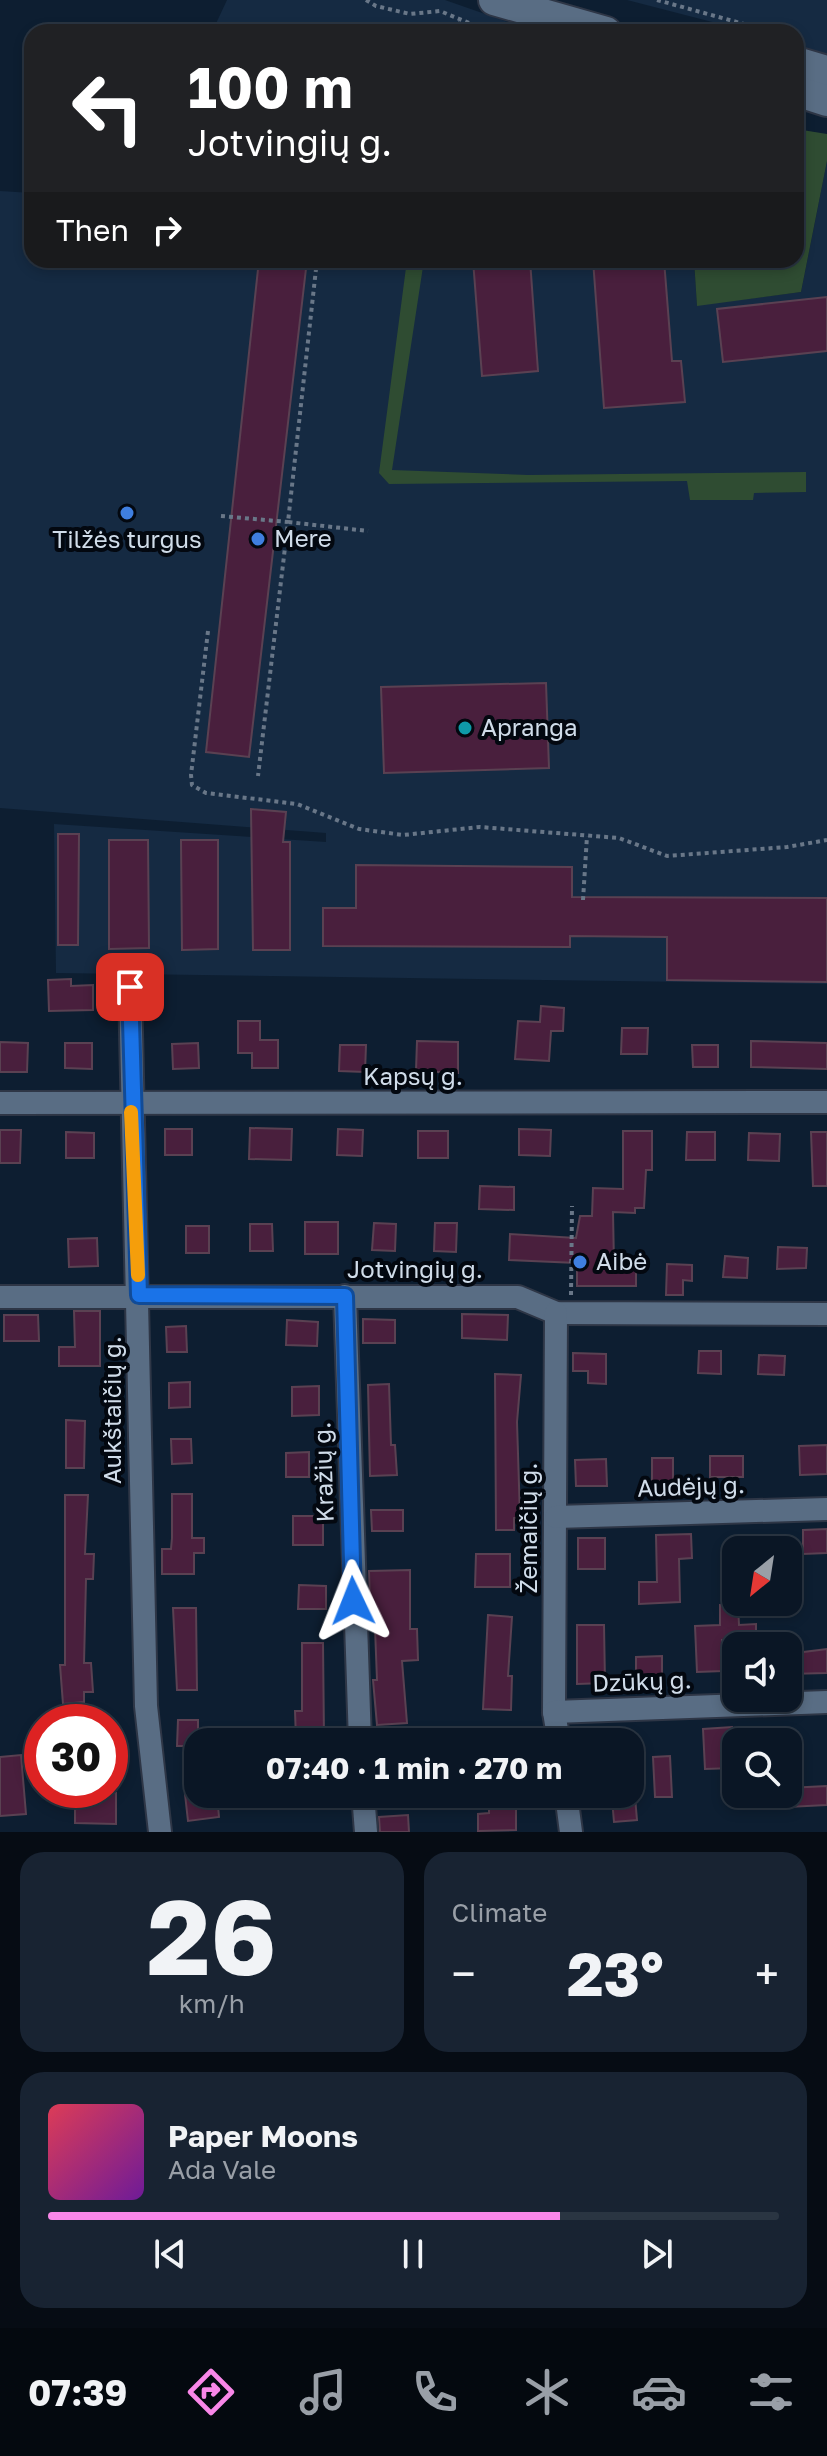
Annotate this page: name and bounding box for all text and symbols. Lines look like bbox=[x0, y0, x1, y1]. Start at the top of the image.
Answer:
text: 100 m bbox=[188, 53, 353, 120]
icon: left bbox=[56, 56, 160, 160]
text: Jotvingių g. bbox=[188, 121, 392, 164]
icon: right bbox=[145, 208, 189, 252]
text: Then bbox=[56, 212, 129, 248]
marker: Tilžės turgus bbox=[118, 504, 136, 522]
place label: Mere bbox=[274, 523, 332, 552]
place label: Tilžės turgus bbox=[52, 524, 202, 553]
marker: Mere bbox=[249, 530, 267, 548]
place label: Apranga bbox=[481, 712, 578, 741]
marker: Apranga bbox=[456, 719, 474, 737]
pin bbox=[96, 953, 164, 1021]
icon: arrive bbox=[108, 965, 152, 1009]
street label: Kapsų g. bbox=[363, 1061, 463, 1090]
place label: Aibė bbox=[596, 1246, 647, 1275]
marker: Aibė bbox=[571, 1253, 589, 1271]
street label: Jotvingių g. bbox=[347, 1254, 483, 1283]
street label: Aukštaičių g. bbox=[97, 1336, 126, 1484]
street label: Kražių g. bbox=[306, 1421, 339, 1523]
street label: Žemaičių g. bbox=[513, 1462, 542, 1594]
street label: Audėjų g. bbox=[637, 1469, 745, 1502]
north arrow bbox=[722, 1536, 802, 1616]
map controls bbox=[722, 1536, 802, 1808]
position arrow bbox=[311, 1559, 395, 1643]
button: sound bbox=[722, 1632, 802, 1712]
street label: Dzūkų g. bbox=[592, 1664, 692, 1697]
speed limit sign: 30 bbox=[24, 1704, 128, 1808]
button: search bbox=[722, 1728, 802, 1808]
text: 07:40 · 1 min · 270 m bbox=[266, 1750, 562, 1786]
text: 26 bbox=[147, 1873, 276, 1998]
text: Climate bbox=[452, 1897, 547, 1928]
text: 23° bbox=[567, 1937, 664, 2009]
text: − bbox=[452, 1947, 476, 2000]
text: + bbox=[755, 1947, 779, 2000]
text: km/h bbox=[179, 1988, 245, 2019]
text: Paper Moons bbox=[168, 2118, 358, 2154]
text: Ada Vale bbox=[168, 2154, 276, 2185]
icon: previous bbox=[148, 2232, 192, 2276]
icon: pause bbox=[391, 2232, 435, 2276]
icon: next bbox=[635, 2232, 679, 2276]
icon: directions bbox=[183, 2364, 239, 2420]
icon: music bbox=[295, 2364, 351, 2420]
icon: phone bbox=[407, 2364, 463, 2420]
icon: climate bbox=[519, 2364, 575, 2420]
icon: car bbox=[631, 2364, 687, 2420]
icon: filters bbox=[743, 2364, 799, 2420]
text: 07:39 bbox=[28, 2371, 127, 2414]

